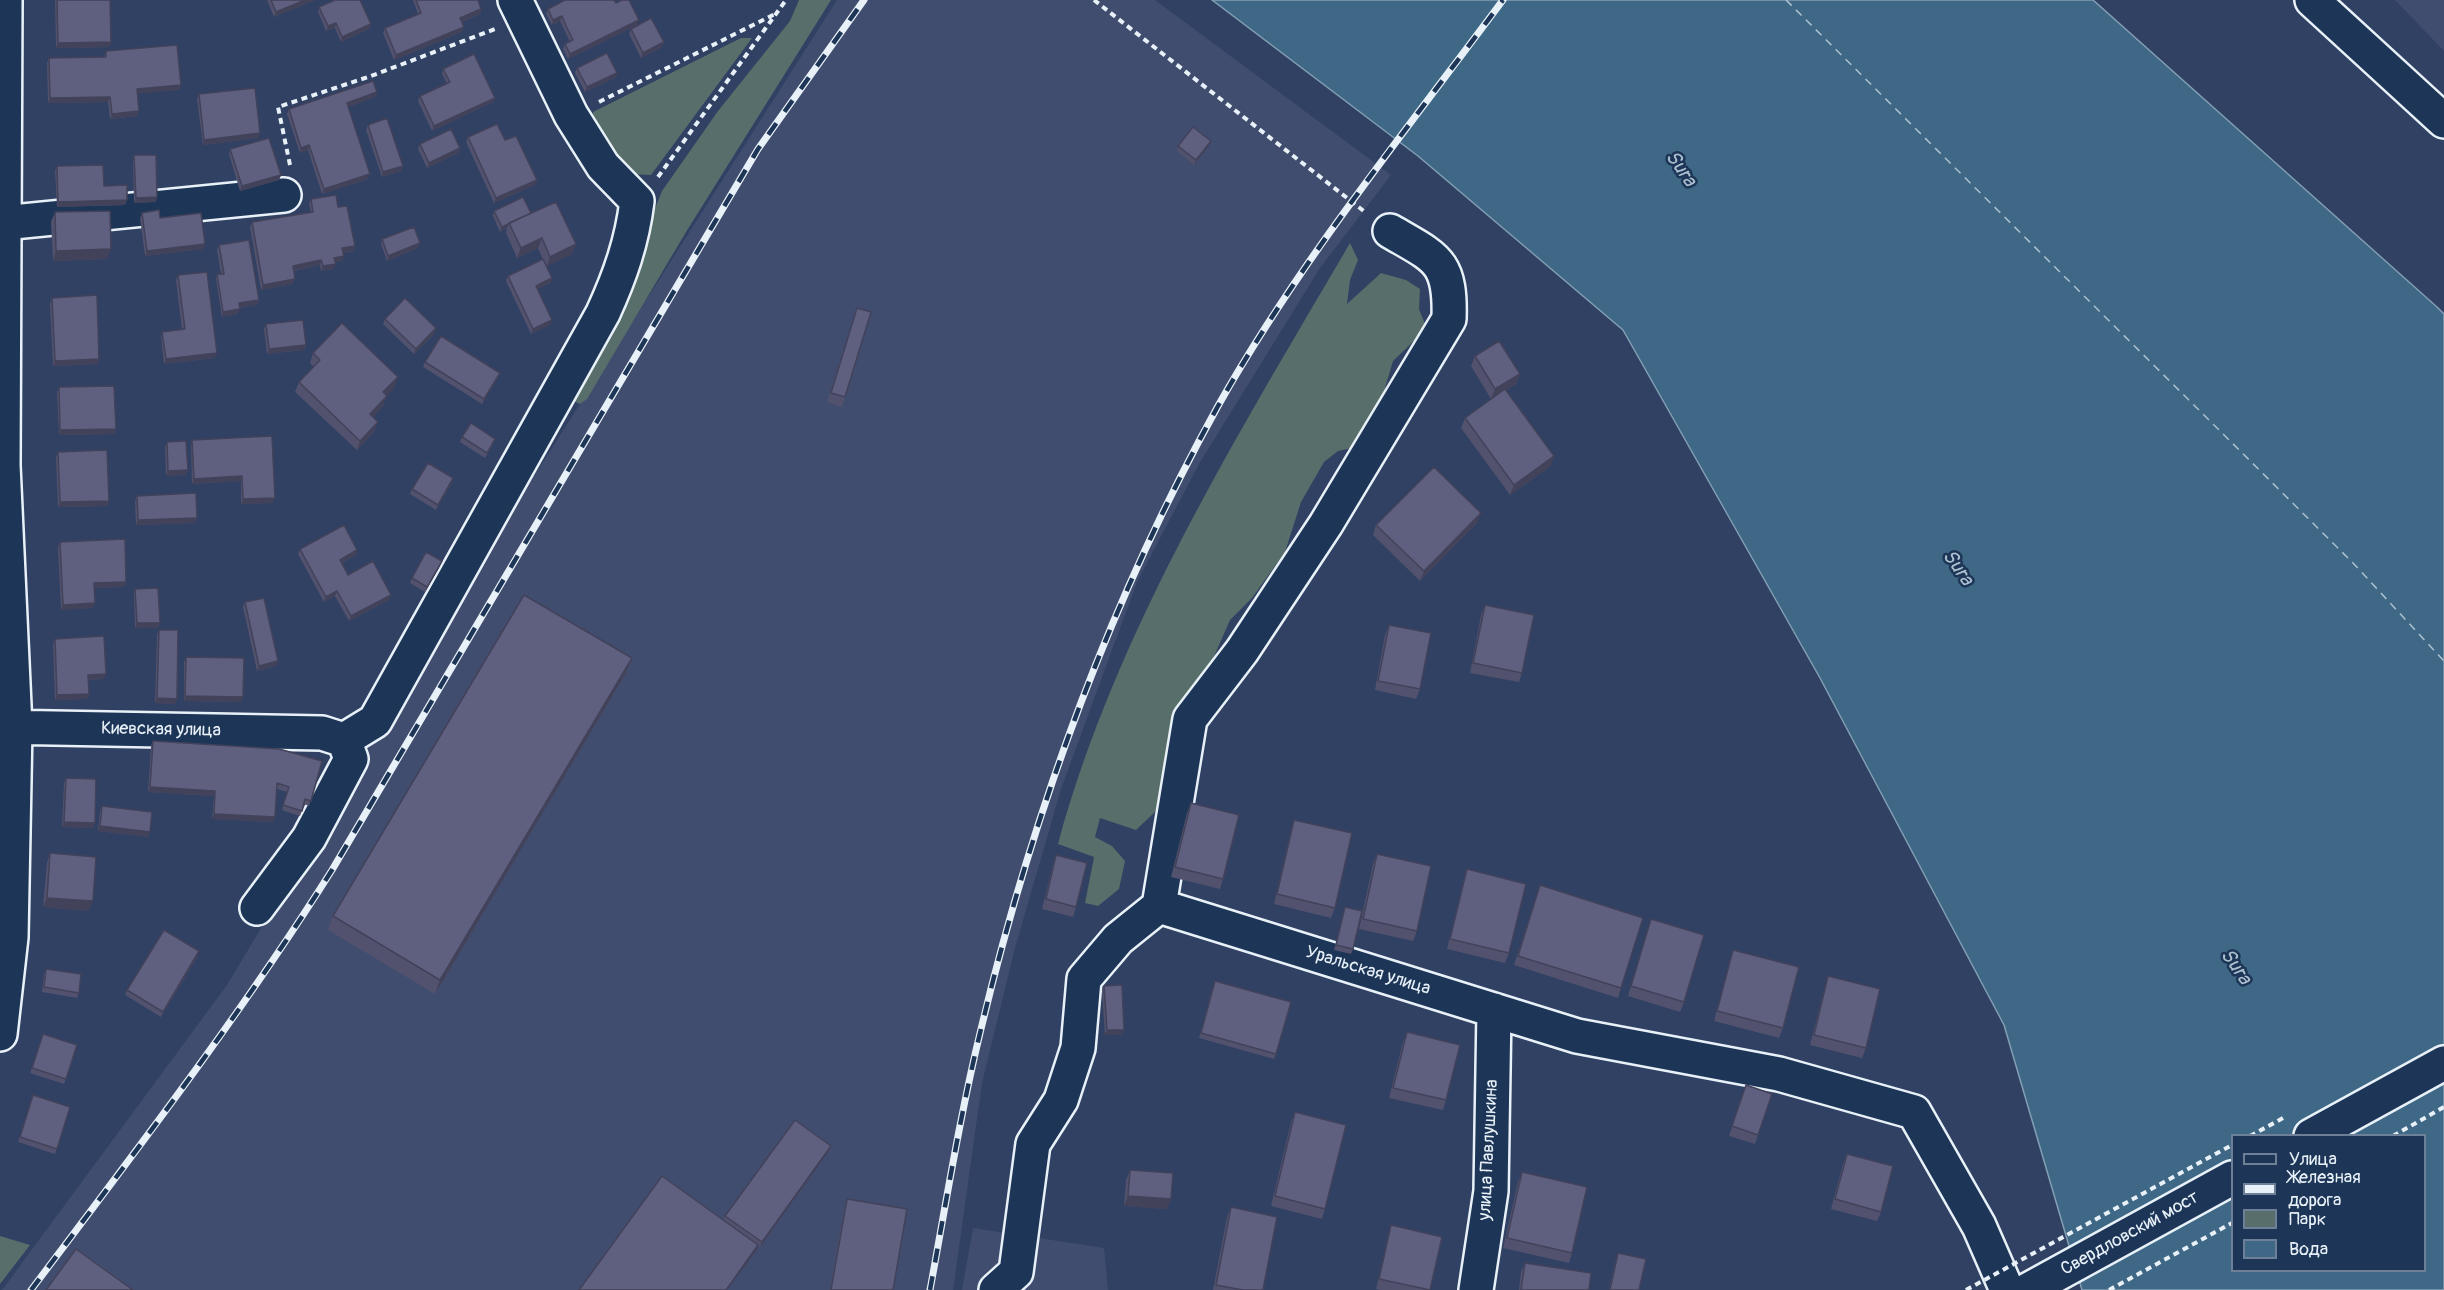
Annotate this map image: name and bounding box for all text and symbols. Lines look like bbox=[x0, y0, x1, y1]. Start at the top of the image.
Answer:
water label: Sura bbox=[1659, 146, 1701, 192]
water label: Sura bbox=[1936, 545, 1978, 591]
street label: Киевская улица bbox=[101, 718, 221, 742]
street label: Уральская улица bbox=[1303, 942, 1433, 1000]
water label: Sura bbox=[2214, 944, 2256, 990]
street label: улица Павлушкина bbox=[1475, 1079, 1503, 1221]
legend bbox=[2231, 1134, 2426, 1272]
text: Улица bbox=[2289, 1148, 2337, 1171]
text: Железная дорога bbox=[2288, 1166, 2361, 1212]
street label: Свердловский мост bbox=[2057, 1187, 2203, 1281]
text: Парк bbox=[2289, 1208, 2326, 1231]
text: Вода bbox=[2289, 1238, 2328, 1261]

